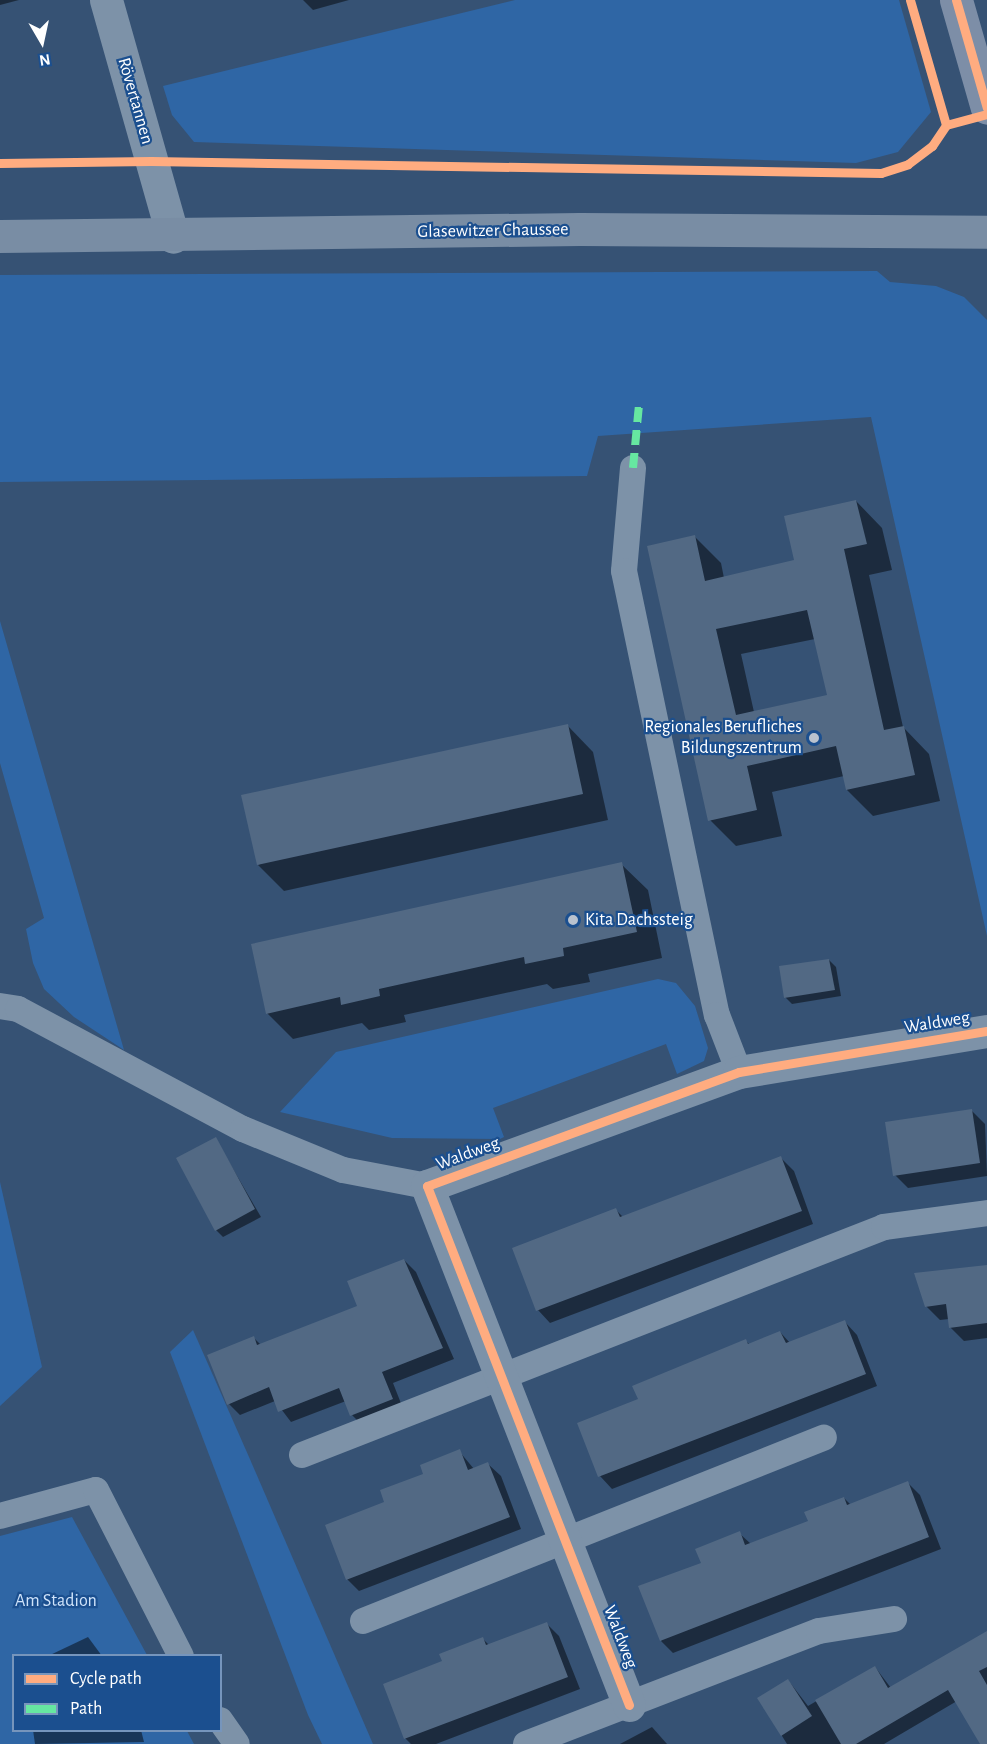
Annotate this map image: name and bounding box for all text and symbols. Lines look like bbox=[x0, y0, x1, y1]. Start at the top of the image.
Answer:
north arrow bbox=[12, 12, 72, 72]
text: N bbox=[38, 51, 52, 69]
street label: Rövertannen bbox=[112, 55, 158, 147]
street label: Glasewitzer Chaussee bbox=[417, 219, 569, 243]
place label: Regionales Berufliches Bildungszentrum bbox=[644, 717, 802, 760]
marker: Regionales Berufliches Bildungszentrum bbox=[807, 731, 821, 745]
place label: Kita Dachssteig bbox=[585, 909, 693, 931]
marker: Kita Dachssteig bbox=[566, 913, 580, 927]
street label: Waldweg bbox=[903, 1007, 971, 1039]
street label: Waldweg bbox=[433, 1133, 503, 1175]
park label: Am Stadion bbox=[15, 1590, 97, 1612]
street label: Waldweg bbox=[598, 1602, 642, 1672]
legend bbox=[12, 1654, 222, 1732]
text: Cycle path bbox=[70, 1670, 142, 1688]
text: Path bbox=[70, 1700, 102, 1718]

